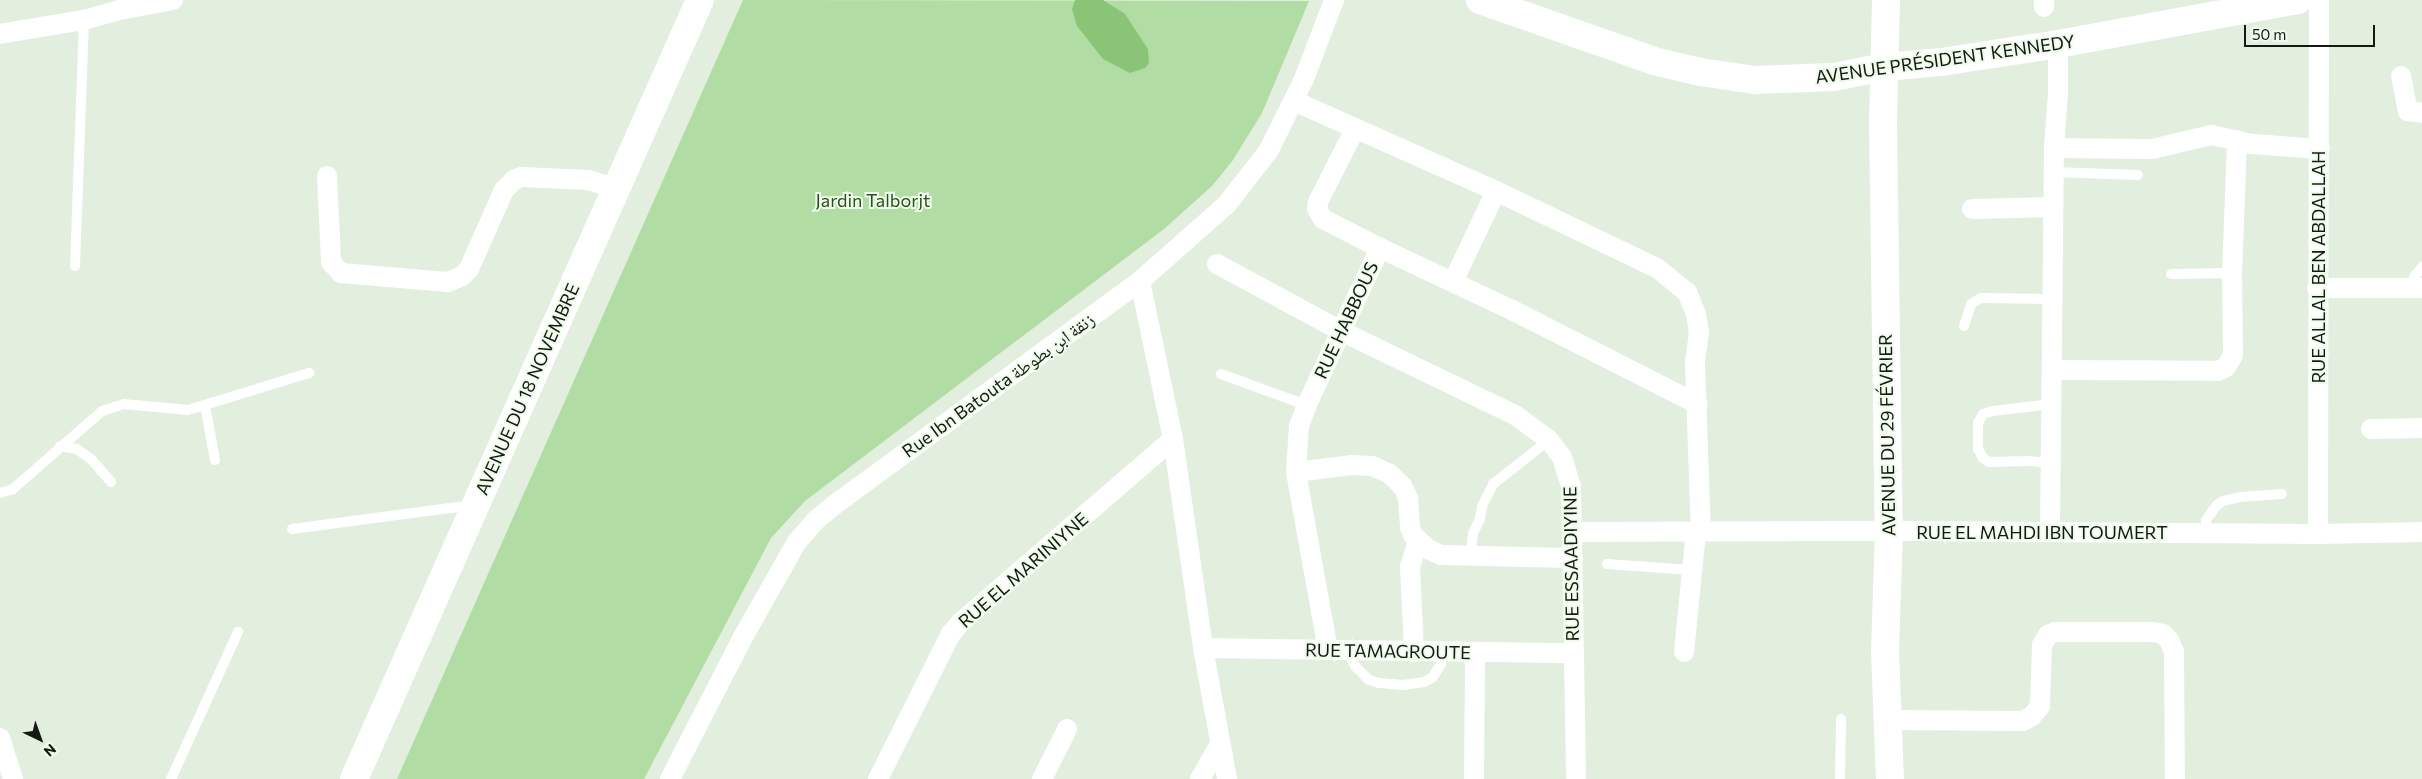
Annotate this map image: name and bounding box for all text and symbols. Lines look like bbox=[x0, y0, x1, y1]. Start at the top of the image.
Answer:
scale bar bbox=[2247, 15, 2378, 47]
text: 50 m bbox=[2252, 25, 2286, 43]
street label: AVENUE PRÉSIDENT KENNEDY bbox=[1814, 30, 2076, 88]
street label: RUE ALLAL BEN ABDALLAH bbox=[2307, 150, 2329, 384]
park label: Jardin Talborjt bbox=[816, 189, 930, 211]
street label: RUE HABBOUS bbox=[1309, 258, 1383, 382]
street label: AVENUE DU 18 NOVEMBRE bbox=[470, 280, 584, 498]
street label: Rue Ibn Batouta زنقة ابن بطوطة bbox=[898, 308, 1098, 462]
street label: AVENUE DU 29 FÉVRIER bbox=[1874, 334, 1900, 536]
street label: RUE ESSAADIYINE bbox=[1559, 486, 1583, 642]
street label: RUE EL MARINIYNE bbox=[954, 508, 1092, 632]
street label: RUE EL MAHDI IBN TOUMERT bbox=[1916, 521, 2168, 543]
street label: RUE TAMAGROUTE bbox=[1305, 639, 1471, 663]
north arrow bbox=[15, 714, 65, 764]
text: N bbox=[41, 741, 60, 760]

